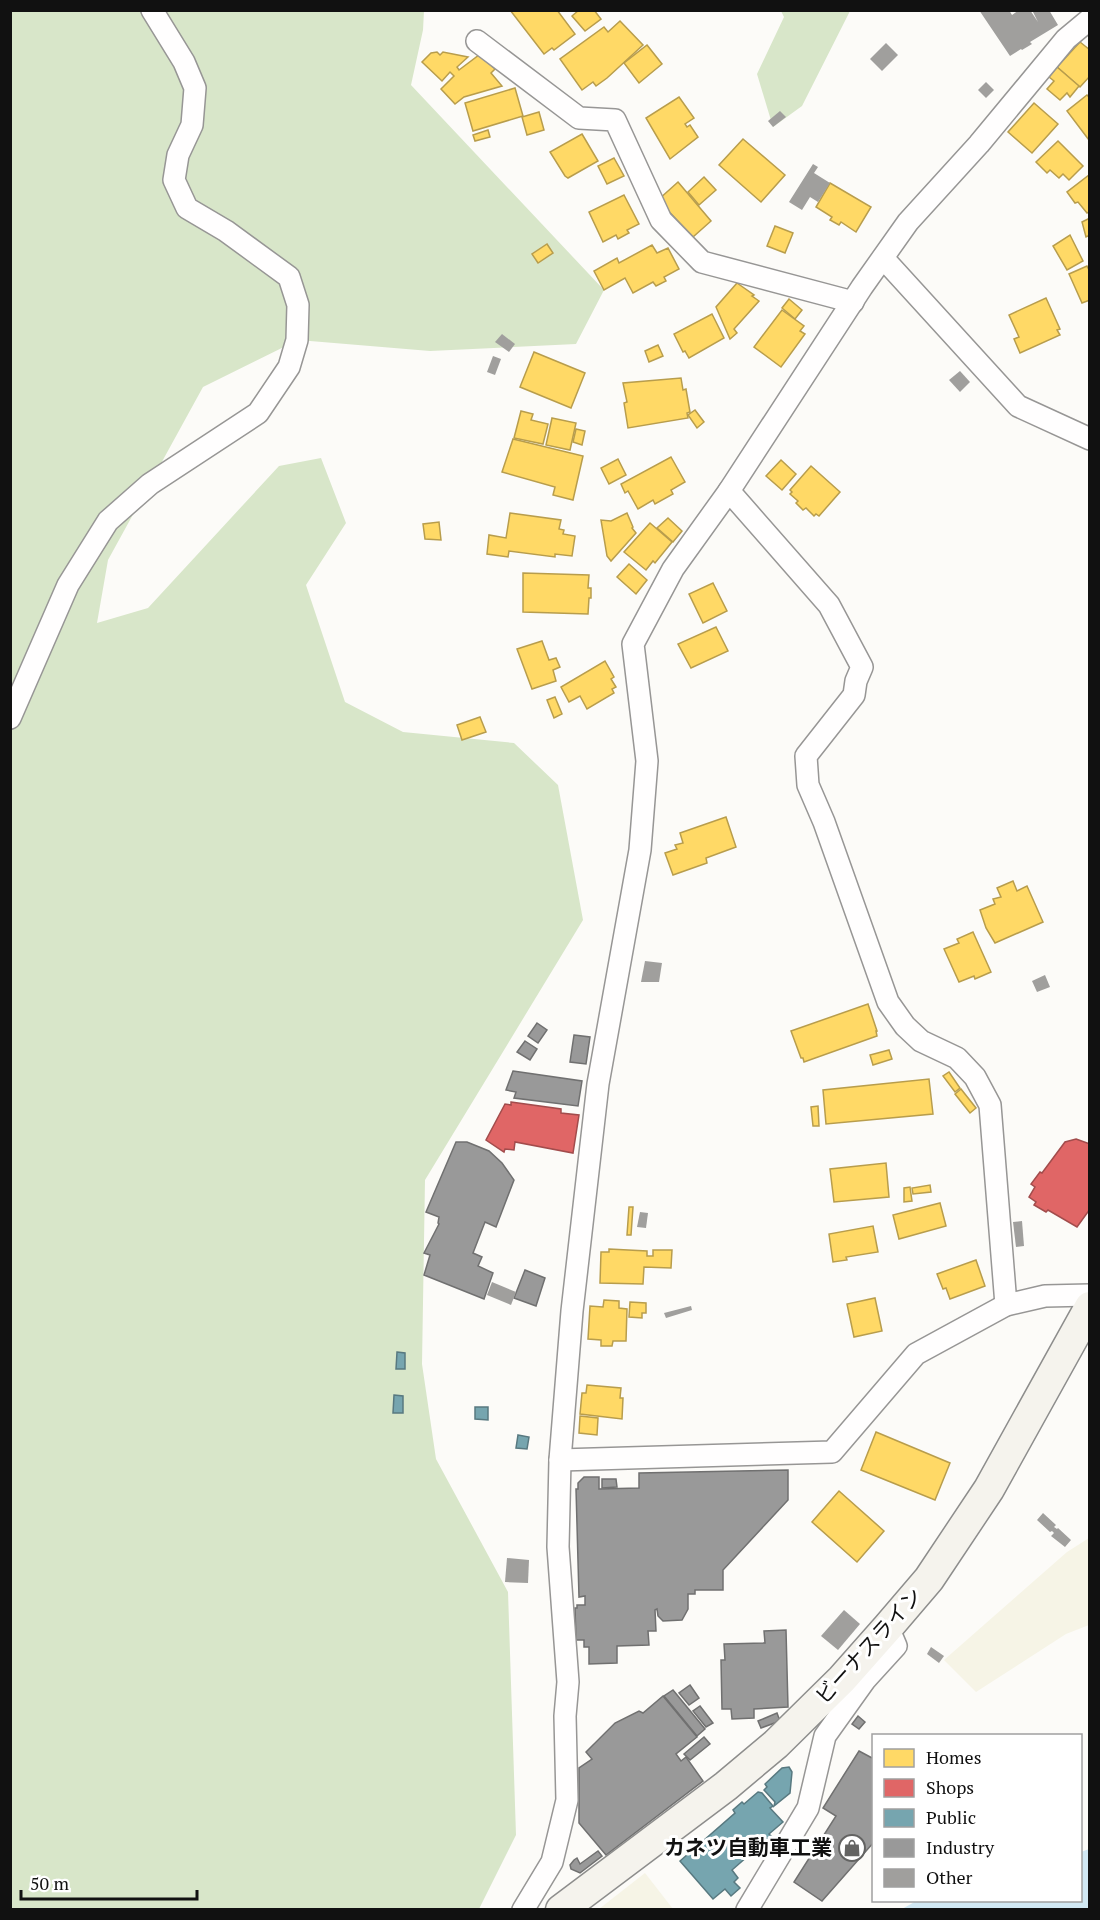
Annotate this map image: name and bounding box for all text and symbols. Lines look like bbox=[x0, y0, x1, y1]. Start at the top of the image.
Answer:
street label: ビーナスライン bbox=[809, 1581, 928, 1709]
legend bbox=[872, 1734, 1082, 1902]
text: Homes bbox=[926, 1745, 981, 1769]
text: Shops bbox=[926, 1775, 974, 1799]
text: Public bbox=[926, 1805, 976, 1829]
place label: カネツ自動車工業 bbox=[664, 1833, 832, 1861]
shop icon: カネツ自動車工業 bbox=[837, 1833, 867, 1863]
text: Industry bbox=[926, 1835, 995, 1859]
scale bar bbox=[21, 1863, 196, 1901]
text: Other bbox=[926, 1865, 973, 1889]
text: 50 m bbox=[30, 1871, 70, 1895]

